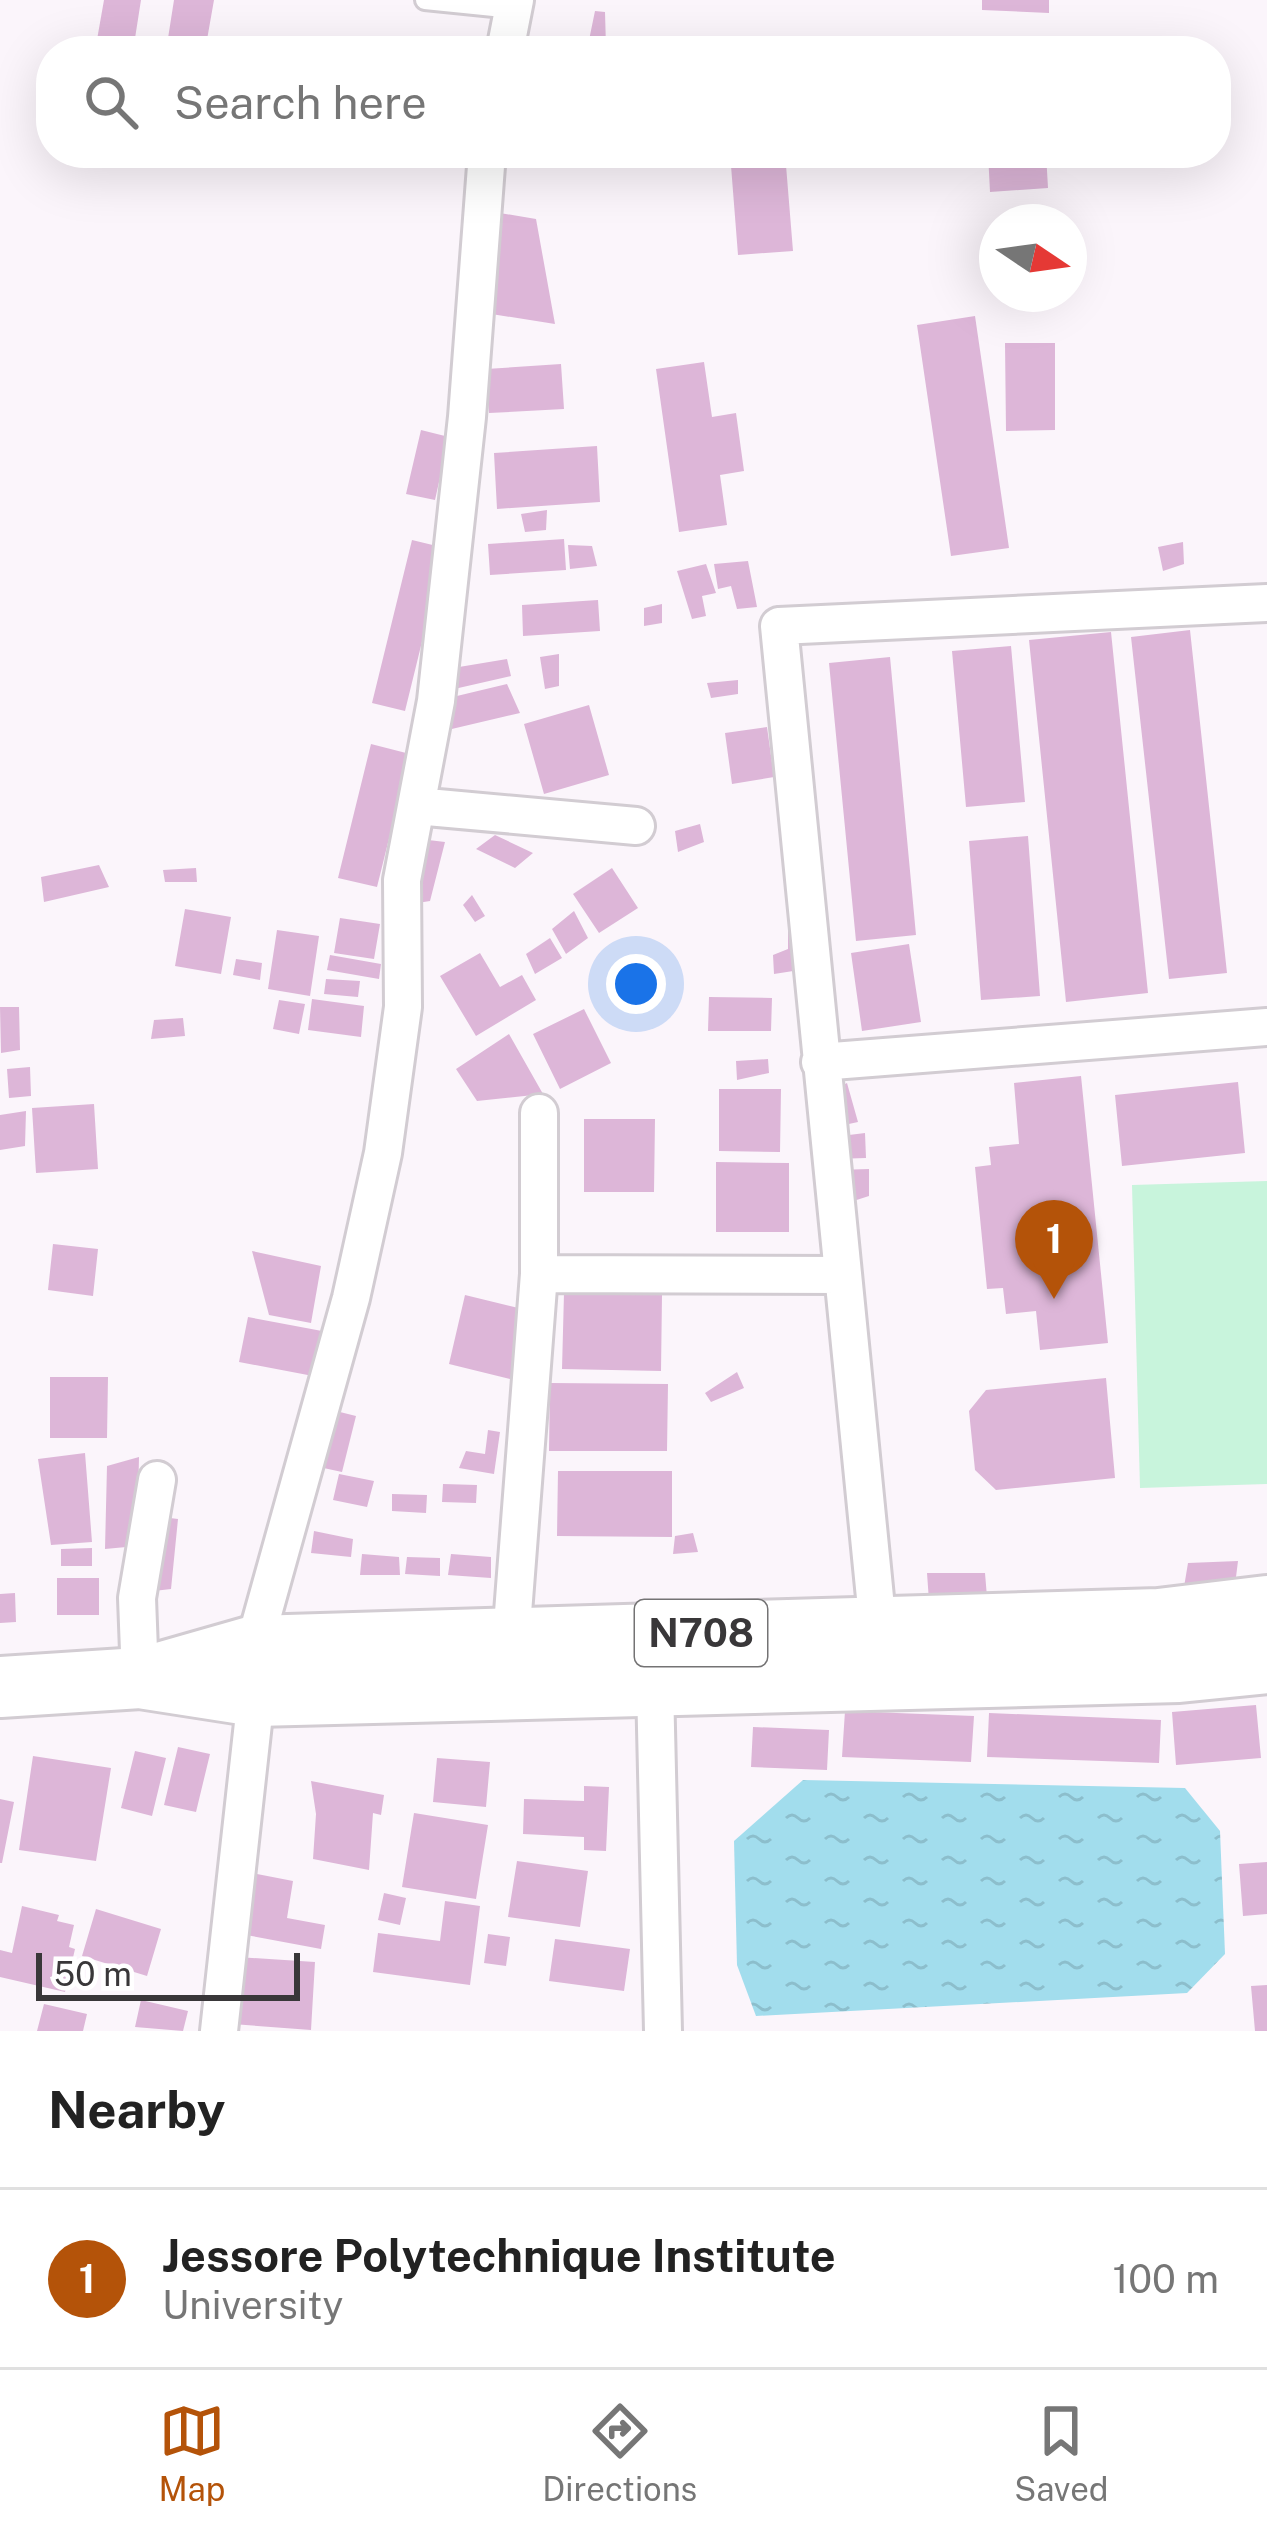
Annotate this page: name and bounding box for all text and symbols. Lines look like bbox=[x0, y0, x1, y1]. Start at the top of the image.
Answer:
search box bbox=[36, 36, 1231, 168]
icon: search bbox=[78, 69, 144, 135]
text: Search here bbox=[174, 76, 427, 129]
north arrow bbox=[979, 204, 1087, 312]
your location bbox=[606, 954, 666, 1014]
pin: 1 bbox=[1015, 1200, 1093, 1299]
road number: N708 bbox=[635, 1600, 767, 1666]
scale bar bbox=[36, 1947, 300, 2000]
text: 50 m bbox=[54, 1955, 132, 1993]
text: Nearby bbox=[48, 2080, 225, 2139]
text: Jessore Polytechnique Institute bbox=[162, 2229, 836, 2282]
text: 1 bbox=[79, 2256, 95, 2302]
text: 100 m bbox=[1112, 2256, 1219, 2302]
text: University bbox=[162, 2282, 343, 2328]
tab: Map bbox=[158, 2398, 225, 2508]
tab: Directions bbox=[542, 2398, 697, 2508]
tab: Saved bbox=[1014, 2398, 1109, 2508]

